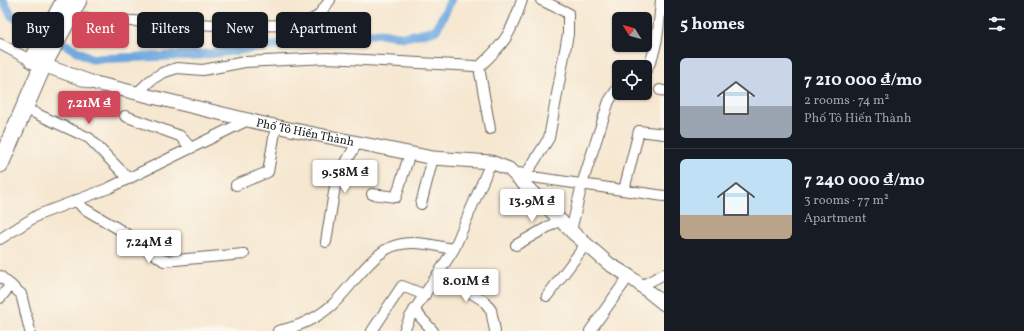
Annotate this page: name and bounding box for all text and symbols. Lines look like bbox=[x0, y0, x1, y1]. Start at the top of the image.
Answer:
chip: Buy bbox=[12, 12, 64, 48]
chip: Rent bbox=[72, 12, 129, 48]
chip: Filters bbox=[137, 12, 204, 48]
chip: New bbox=[212, 12, 268, 48]
chip: Apartment bbox=[276, 12, 371, 48]
north arrow bbox=[612, 12, 652, 52]
map controls bbox=[612, 12, 652, 100]
text: 5 homes bbox=[680, 13, 745, 36]
icon: filters bbox=[986, 13, 1008, 35]
button: locate bbox=[612, 60, 652, 100]
text: 7 210 000 ₫/mo bbox=[804, 69, 922, 92]
icon: home bbox=[712, 74, 760, 122]
pin: 7.21M ₫ bbox=[52, 91, 126, 125]
text: 2 rooms · 74 m² bbox=[804, 92, 889, 110]
text: 7.21M ₫ bbox=[67, 95, 111, 113]
text: Phố Tô Hiến Thành bbox=[804, 110, 912, 128]
street label: Phố Tô Hiến Thành bbox=[254, 115, 355, 151]
pin: 9.58M ₫ bbox=[308, 160, 382, 194]
text: 9.58M ₫ bbox=[321, 164, 369, 182]
text: 7 240 000 ₫/mo bbox=[804, 169, 925, 192]
icon: home bbox=[712, 175, 760, 223]
pin: 13.9M ₫ bbox=[495, 189, 569, 223]
text: 3 rooms · 77 m² bbox=[804, 192, 889, 210]
text: 13.9M ₫ bbox=[509, 193, 555, 211]
text: Apartment bbox=[804, 210, 867, 228]
pin: 7.24M ₫ bbox=[112, 230, 186, 264]
text: 7.24M ₫ bbox=[126, 234, 172, 252]
pin: 8.01M ₫ bbox=[429, 269, 503, 303]
text: 8.01M ₫ bbox=[443, 273, 489, 291]

